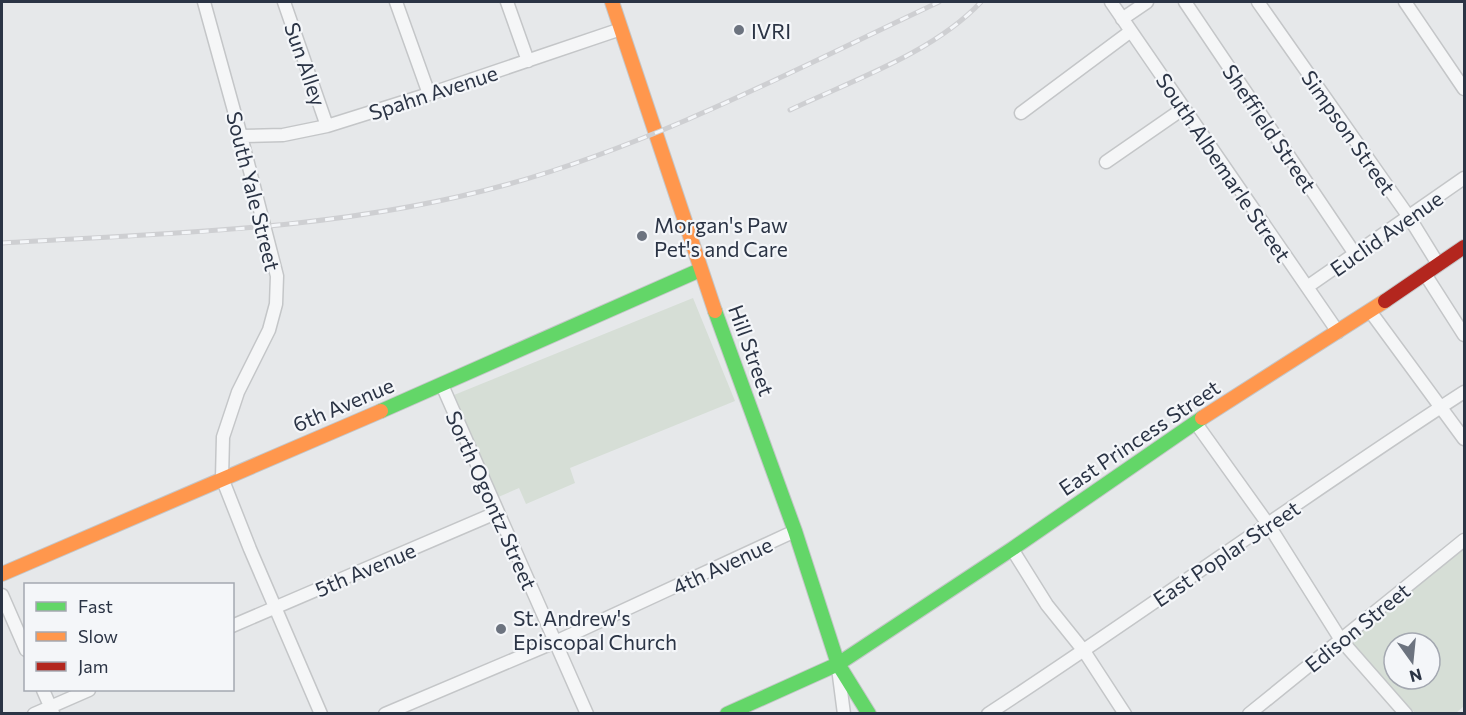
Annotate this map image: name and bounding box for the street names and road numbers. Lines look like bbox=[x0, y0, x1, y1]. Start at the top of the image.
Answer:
street label: Sun Alley bbox=[280, 19, 332, 109]
street label: Spahn Avenue bbox=[365, 59, 501, 125]
street label: Sheffield Street bbox=[1218, 59, 1322, 197]
street label: Simpson Street bbox=[1297, 65, 1401, 199]
street label: South Albemarle Street bbox=[1152, 68, 1296, 266]
street label: South Yale Street bbox=[222, 109, 286, 273]
street label: Euclid Avenue bbox=[1325, 185, 1447, 281]
street label: Hill Street bbox=[724, 301, 780, 399]
street label: 6th Avenue bbox=[289, 372, 397, 436]
street label: East Princess Street bbox=[1054, 374, 1224, 500]
street label: Sorth Ogontz Street bbox=[441, 407, 543, 593]
street label: East Poplar Street bbox=[1148, 495, 1304, 611]
street label: 4th Avenue bbox=[668, 531, 776, 599]
street label: 5th Avenue bbox=[311, 537, 419, 601]
street label: Edison Street bbox=[1300, 577, 1414, 677]

